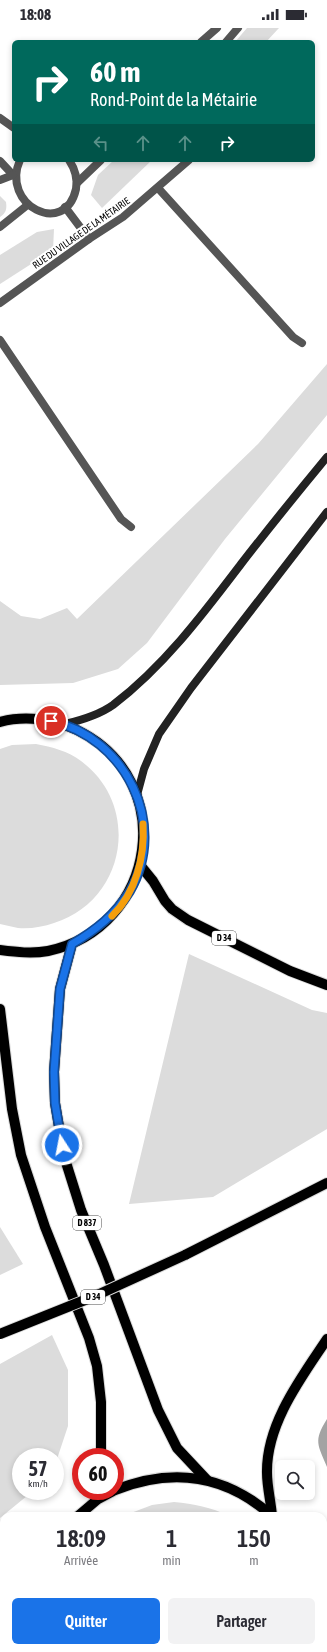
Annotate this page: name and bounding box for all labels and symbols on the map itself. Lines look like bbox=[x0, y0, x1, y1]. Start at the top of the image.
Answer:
street label: RUE DU VILLAGE DE LA MÉTAIRIE bbox=[30, 195, 132, 271]
pin bbox=[34, 704, 68, 738]
road number: D 34 bbox=[212, 931, 236, 945]
position arrow bbox=[41, 1124, 83, 1166]
road number: D 837 bbox=[73, 1216, 101, 1230]
road number: D 34 bbox=[81, 1290, 105, 1304]
speed limit sign: 60 bbox=[72, 1448, 124, 1500]

